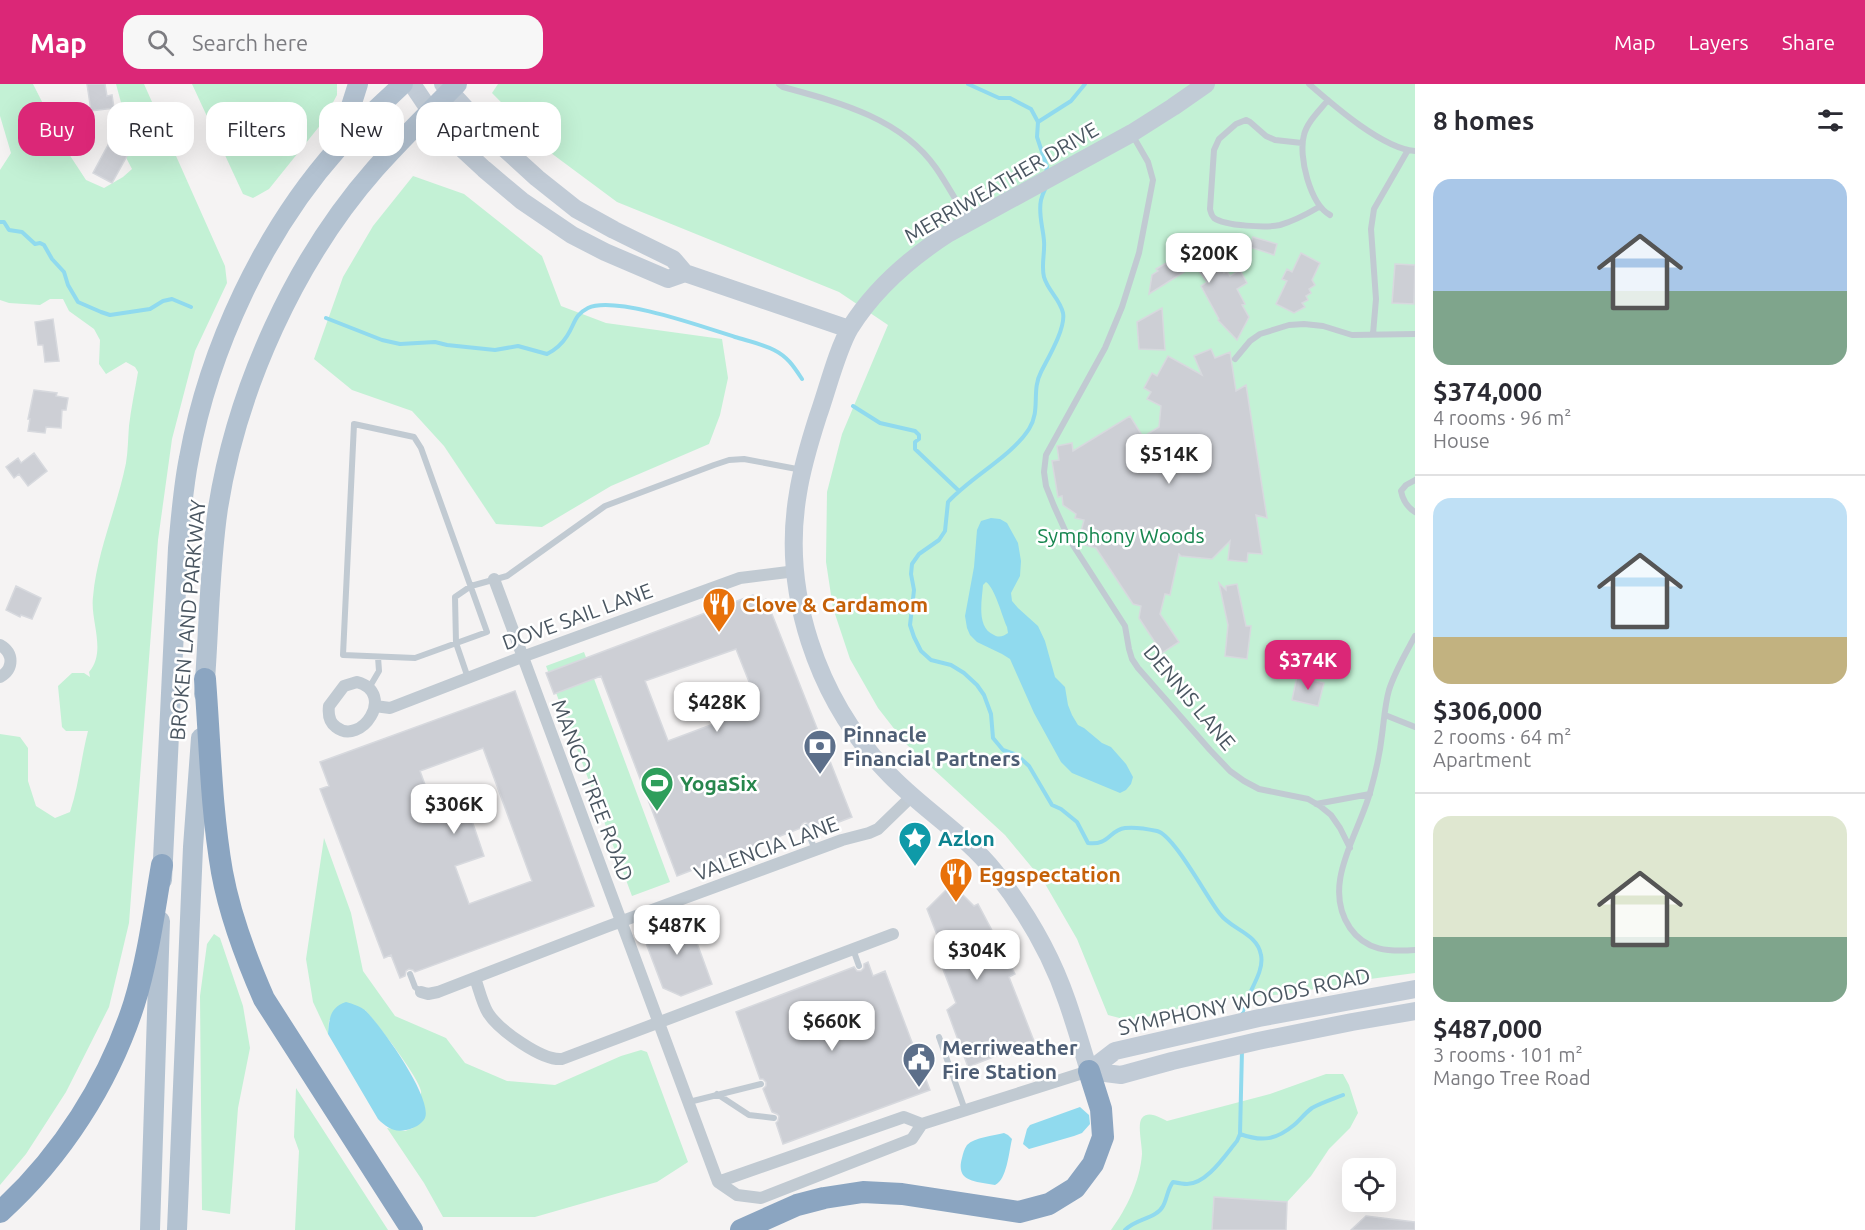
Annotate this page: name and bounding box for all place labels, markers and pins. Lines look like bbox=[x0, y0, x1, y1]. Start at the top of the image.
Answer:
pin: $200K bbox=[1167, 233, 1251, 284]
pin: $514K bbox=[1127, 434, 1211, 485]
restaurant icon: Clove & Cardamom bbox=[701, 586, 737, 633]
place label: Clove & Cardamom bbox=[742, 592, 928, 616]
pin: $374K bbox=[1266, 640, 1350, 691]
pin: $428K bbox=[675, 682, 759, 733]
place label: Pinnacle Financial Partners bbox=[843, 722, 1021, 770]
bank icon: Pinnacle Financial Partners bbox=[802, 728, 838, 775]
sports icon: YogaSix bbox=[639, 765, 675, 812]
place label: YogaSix bbox=[680, 771, 758, 795]
pin: $306K bbox=[412, 784, 496, 835]
place icon: Azlon bbox=[897, 820, 933, 867]
place label: Azlon bbox=[938, 826, 995, 850]
restaurant icon: Eggspectation bbox=[938, 856, 974, 903]
place label: Eggspectation bbox=[979, 862, 1121, 886]
pin: $487K bbox=[635, 905, 719, 956]
pin: $304K bbox=[935, 930, 1019, 981]
pin: $660K bbox=[790, 1001, 874, 1052]
place label: Merriweather Fire Station bbox=[942, 1035, 1078, 1083]
public building icon: Merriweather Fire Station bbox=[901, 1041, 937, 1088]

